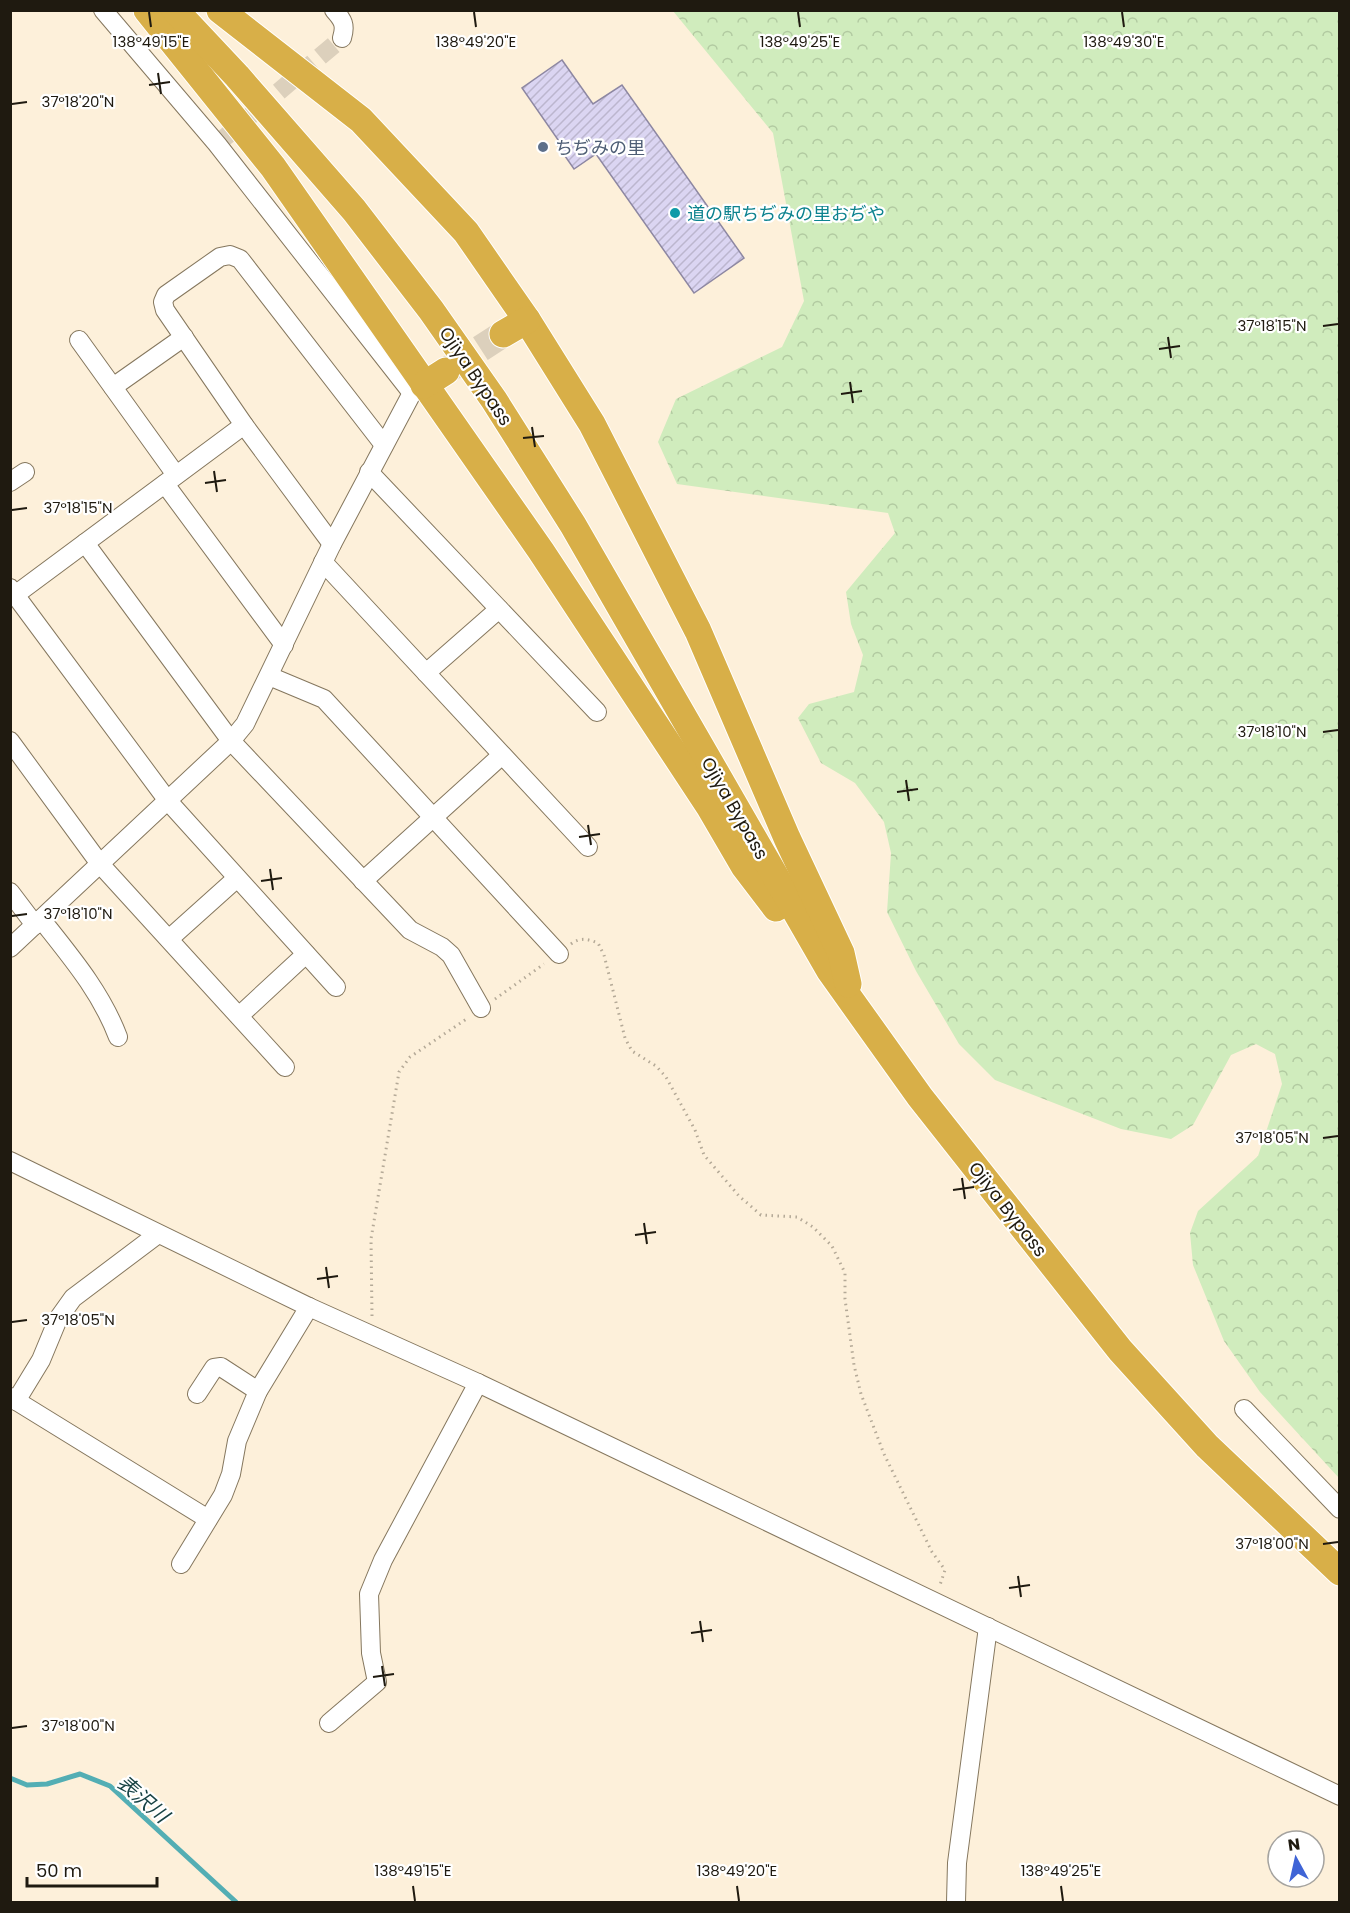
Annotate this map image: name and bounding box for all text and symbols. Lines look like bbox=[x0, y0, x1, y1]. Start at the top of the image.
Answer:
text: 138°49'15"E bbox=[113, 31, 189, 52]
text: 138°49'20"E bbox=[436, 31, 516, 52]
text: 138°49'25"E bbox=[760, 31, 840, 52]
text: 138°49'30"E bbox=[1084, 31, 1164, 52]
text: 37°18'20"N bbox=[42, 91, 114, 112]
place label: ちぢみの里 bbox=[555, 135, 645, 160]
marker: ちぢみの里 bbox=[536, 140, 550, 154]
place label: 道の駅ちぢみの里おぢや bbox=[687, 201, 885, 226]
marker: 道の駅ちぢみの里おぢや bbox=[668, 206, 682, 220]
text: 37°18'15"N bbox=[1238, 315, 1306, 336]
street label: Ojiya Bypass bbox=[434, 322, 518, 430]
text: 37°18'15"N bbox=[44, 497, 112, 518]
text: 37°18'10"N bbox=[1238, 721, 1306, 742]
street label: Ojiya Bypass bbox=[696, 752, 774, 864]
text: 37°18'10"N bbox=[44, 903, 112, 924]
text: 37°18'05"N bbox=[1235, 1127, 1309, 1148]
street label: Ojiya Bypass bbox=[963, 1156, 1053, 1262]
text: 37°18'05"N bbox=[41, 1309, 115, 1330]
text: 37°18'00"N bbox=[1235, 1533, 1309, 1554]
text: 37°18'00"N bbox=[41, 1715, 115, 1736]
water label: 表沢川 bbox=[111, 1769, 176, 1831]
north arrow bbox=[1266, 1829, 1326, 1889]
text: N bbox=[1286, 1832, 1302, 1857]
scale bar bbox=[27, 1850, 158, 1888]
text: 50 m bbox=[36, 1858, 82, 1883]
text: 138°49'15"E bbox=[375, 1860, 451, 1881]
text: 138°49'20"E bbox=[697, 1860, 777, 1881]
text: 138°49'25"E bbox=[1021, 1860, 1101, 1881]

